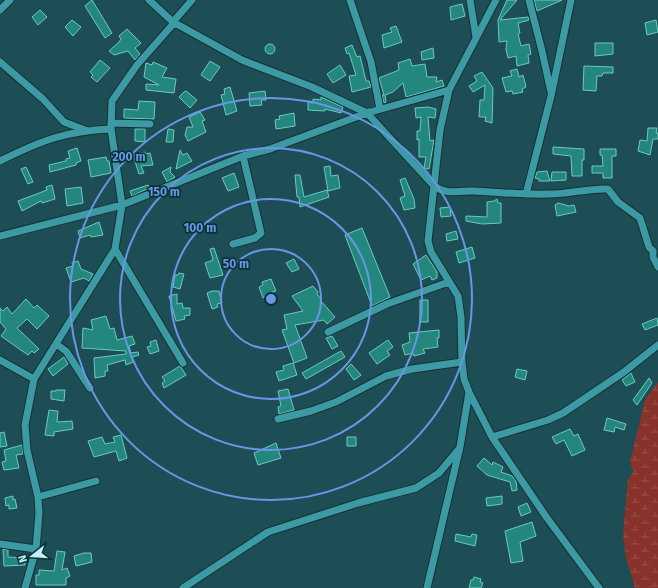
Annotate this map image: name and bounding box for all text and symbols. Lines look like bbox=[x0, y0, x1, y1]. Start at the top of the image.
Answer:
text: 200 m bbox=[112, 150, 146, 164]
text: 150 m bbox=[148, 185, 180, 199]
text: 100 m bbox=[184, 221, 216, 235]
text: 50 m bbox=[223, 257, 249, 271]
centre of rings bbox=[264, 292, 278, 306]
north arrow bbox=[12, 536, 52, 576]
text: N bbox=[16, 553, 30, 564]

